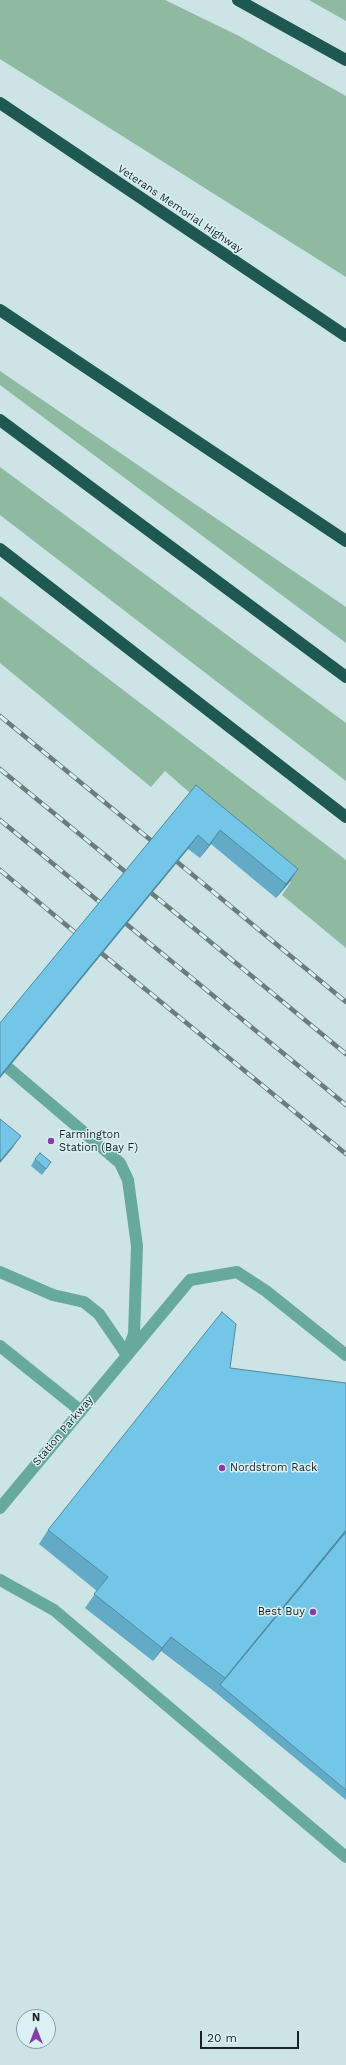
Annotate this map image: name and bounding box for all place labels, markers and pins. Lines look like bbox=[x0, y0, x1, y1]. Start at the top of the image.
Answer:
place label: Farmington Station (Bay F) bbox=[59, 1128, 138, 1154]
marker: Farmington Station (Bay F) bbox=[46, 1136, 56, 1146]
place label: Nordstrom Rack bbox=[230, 1461, 317, 1475]
marker: Nordstrom Rack bbox=[217, 1463, 227, 1473]
place label: Best Buy bbox=[258, 1605, 305, 1619]
marker: Best Buy bbox=[308, 1607, 318, 1617]

